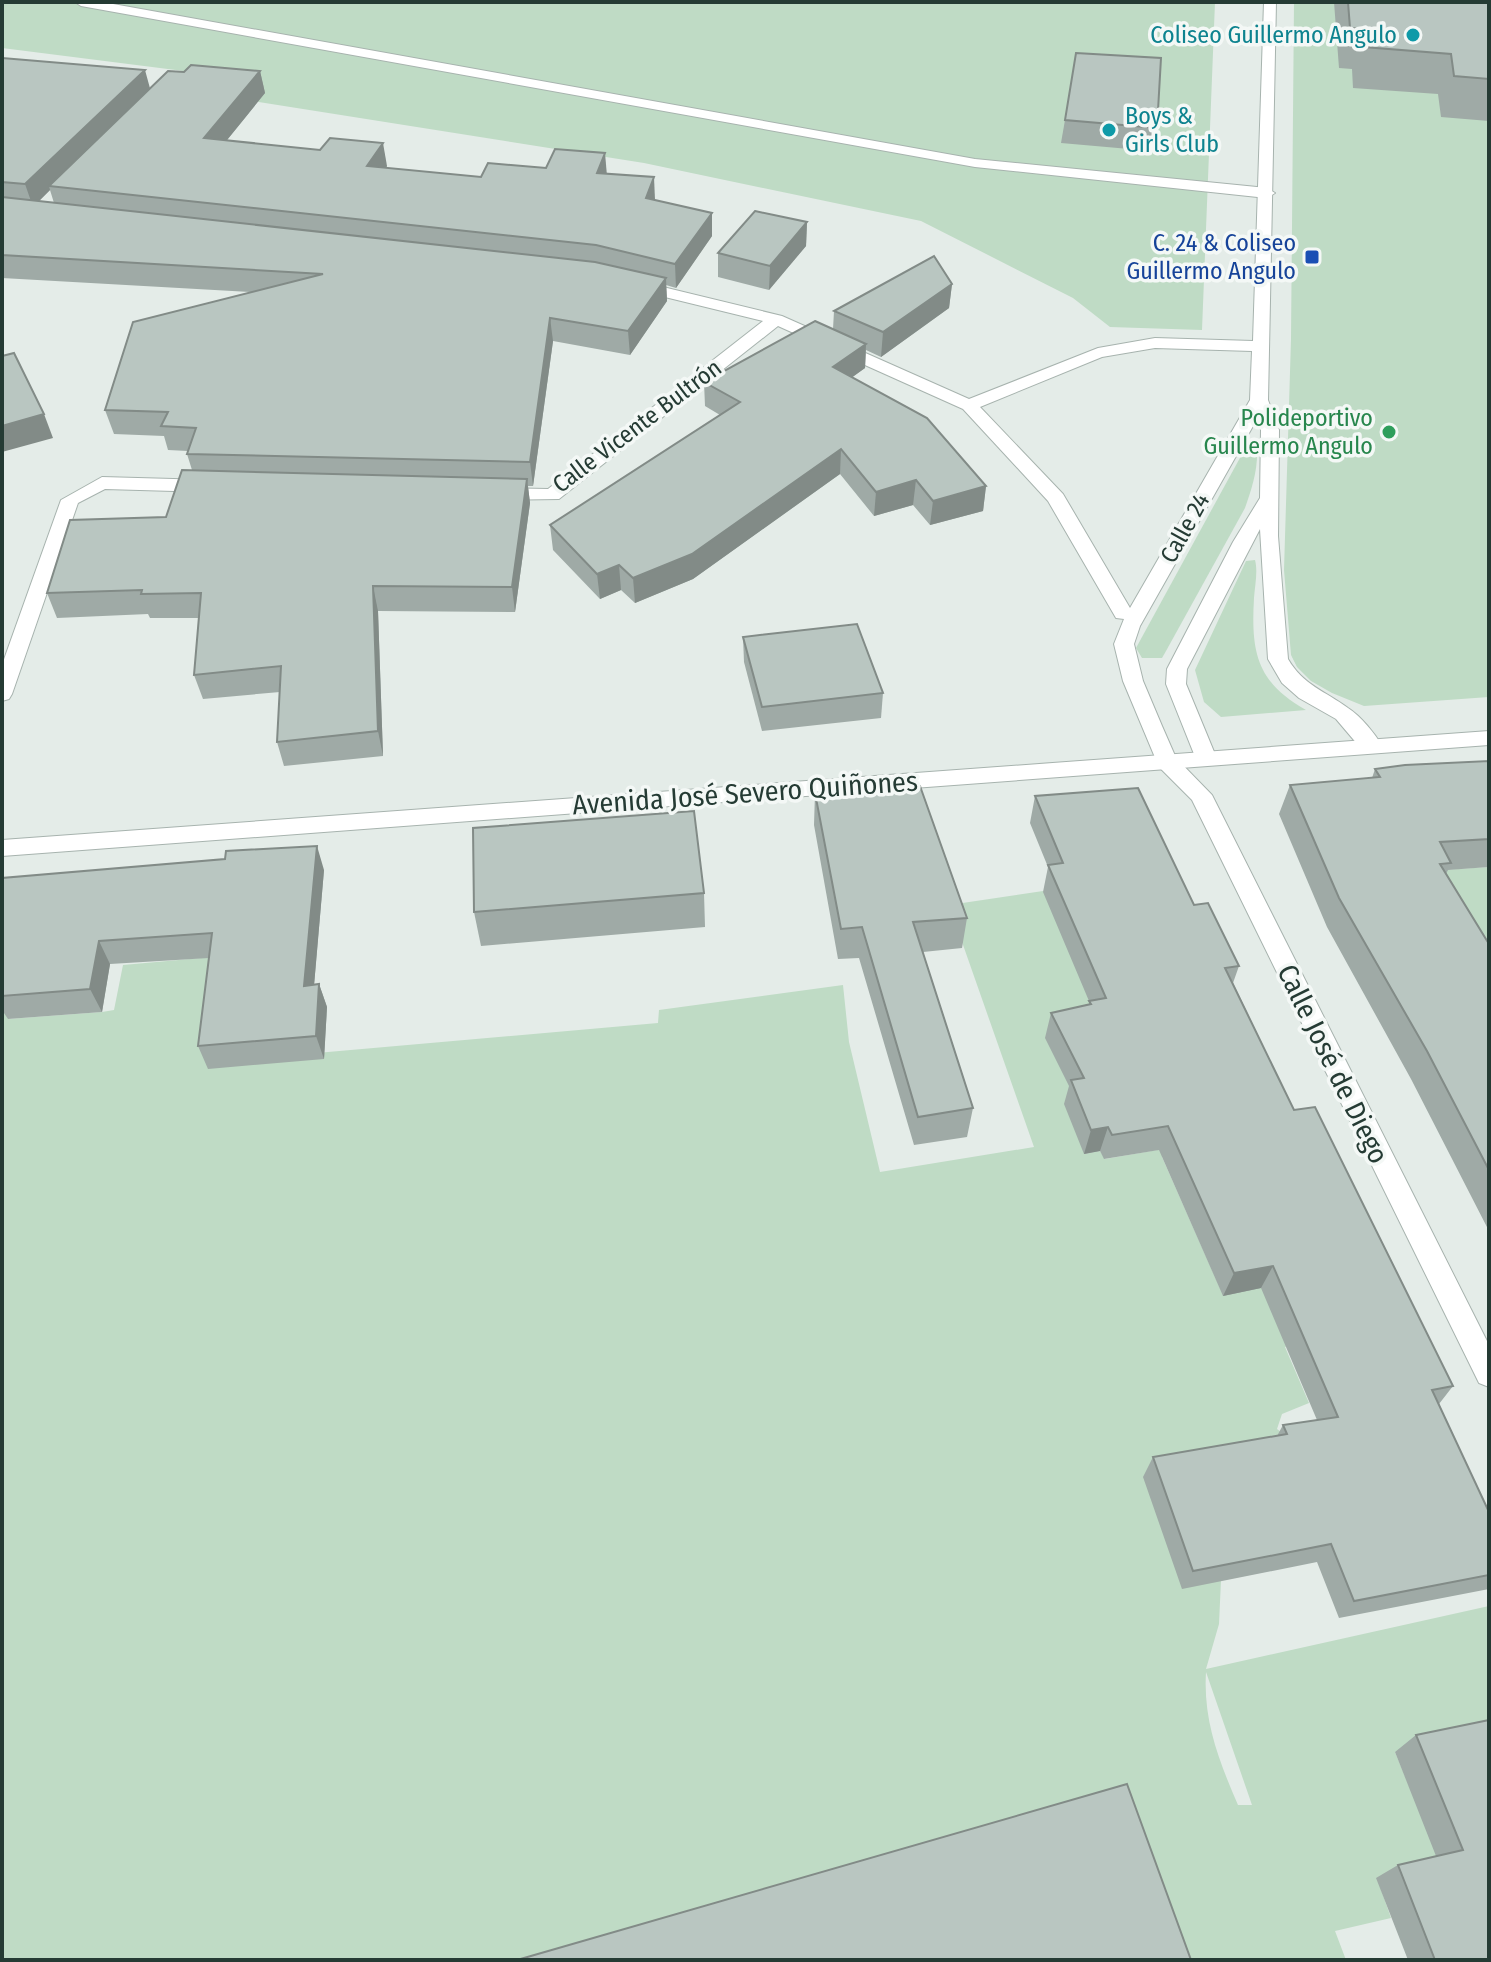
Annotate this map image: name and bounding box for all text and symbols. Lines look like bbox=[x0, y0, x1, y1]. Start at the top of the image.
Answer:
place label: Coliseo Guillermo Angulo bbox=[1150, 21, 1397, 49]
marker: Coliseo Guillermo Angulo bbox=[1404, 26, 1422, 44]
place label: Boys & Girls Club bbox=[1125, 102, 1219, 158]
marker: Boys & Girls Club bbox=[1100, 121, 1118, 139]
place label: C. 24 & Coliseo Guillermo Angulo bbox=[1126, 229, 1296, 285]
marker: C. 24 & Coliseo Guillermo Angulo bbox=[1303, 248, 1321, 266]
street label: Calle Vicente Bultrón bbox=[547, 353, 727, 499]
place label: Polideportivo Guillermo Angulo bbox=[1203, 404, 1373, 460]
marker: Polideportivo Guillermo Angulo bbox=[1380, 423, 1398, 441]
street label: Calle 24 bbox=[1155, 488, 1215, 568]
street label: Avenida José Severo Quiñones bbox=[571, 764, 919, 822]
street label: Calle José de Diego bbox=[1271, 959, 1395, 1169]

